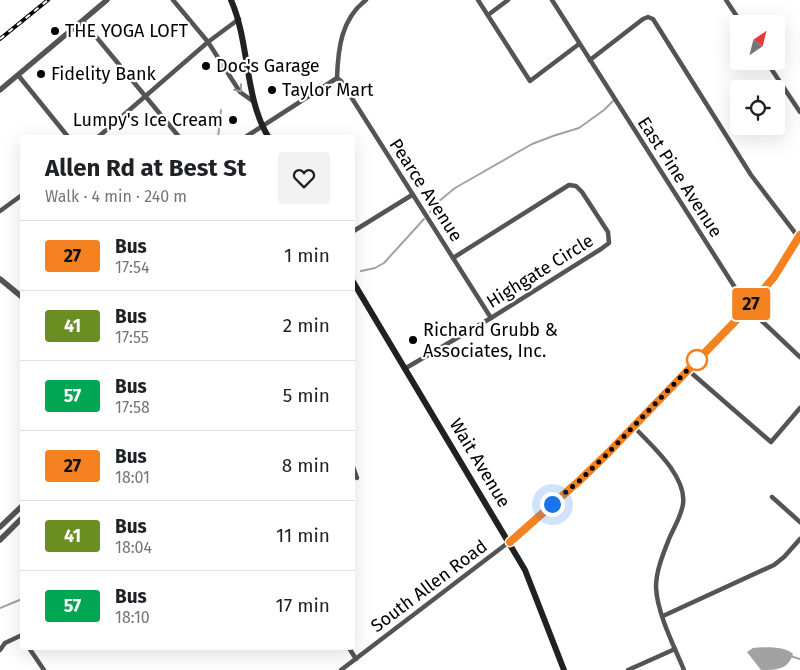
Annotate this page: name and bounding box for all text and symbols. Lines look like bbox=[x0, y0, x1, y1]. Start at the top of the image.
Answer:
north arrow bbox=[730, 15, 785, 70]
map controls bbox=[730, 15, 785, 135]
place label: THE YOGA LOFT bbox=[65, 20, 189, 42]
marker: THE YOGA LOFT bbox=[49, 25, 61, 37]
place label: Doc's Garage bbox=[216, 55, 320, 77]
marker: Doc's Garage bbox=[200, 60, 212, 72]
place label: Fidelity Bank bbox=[51, 63, 157, 85]
marker: Fidelity Bank bbox=[35, 68, 47, 80]
place label: Taylor Mart bbox=[282, 79, 374, 101]
button: locate bbox=[730, 80, 785, 135]
one-way arrow bbox=[233, 84, 242, 93]
marker: Taylor Mart bbox=[266, 84, 278, 96]
place label: Lumpy's Ice Cream bbox=[73, 109, 223, 131]
street label: East Pine Avenue bbox=[633, 113, 727, 241]
marker: Lumpy's Ice Cream bbox=[227, 114, 239, 126]
street label: Pearce Avenue bbox=[385, 134, 467, 246]
button: heart bbox=[278, 152, 330, 204]
text: Allen Rd at Best St bbox=[45, 154, 246, 182]
text: Walk · 4 min · 240 m bbox=[45, 187, 187, 206]
street label: Highgate Circle bbox=[482, 229, 598, 313]
text: Bus bbox=[115, 235, 147, 258]
text: 1 min bbox=[284, 244, 330, 267]
text: 27 bbox=[64, 245, 81, 267]
text: 17:54 bbox=[115, 258, 149, 277]
line badge: 27 bbox=[728, 288, 774, 320]
text: 27 bbox=[742, 293, 760, 315]
text: Bus bbox=[115, 305, 147, 328]
text: 2 min bbox=[283, 314, 330, 337]
text: 41 bbox=[64, 315, 81, 337]
place label: Richard Grubb & Associates, Inc. bbox=[423, 319, 558, 362]
text: 17:55 bbox=[115, 328, 149, 347]
marker: Richard Grubb & Associates, Inc. bbox=[407, 334, 419, 346]
unlabelled marker bbox=[686, 349, 708, 371]
text: Bus bbox=[115, 375, 147, 398]
text: 5 min bbox=[283, 384, 330, 407]
text: 57 bbox=[64, 385, 81, 407]
text: 17:58 bbox=[115, 398, 150, 417]
street label: Wait Avenue bbox=[445, 414, 515, 512]
text: Bus bbox=[115, 445, 147, 468]
text: 8 min bbox=[282, 454, 330, 477]
text: 27 bbox=[64, 455, 81, 477]
text: 18:01 bbox=[115, 468, 150, 487]
your location bbox=[540, 492, 565, 517]
text: Bus bbox=[115, 515, 147, 538]
text: 11 min bbox=[276, 524, 330, 547]
text: 41 bbox=[64, 525, 81, 547]
street label: South Allen Road bbox=[366, 535, 492, 637]
text: 18:04 bbox=[115, 538, 152, 557]
text: Bus bbox=[115, 585, 147, 608]
text: 17 min bbox=[276, 594, 330, 617]
text: 57 bbox=[64, 595, 81, 617]
text: 18:10 bbox=[115, 608, 150, 627]

